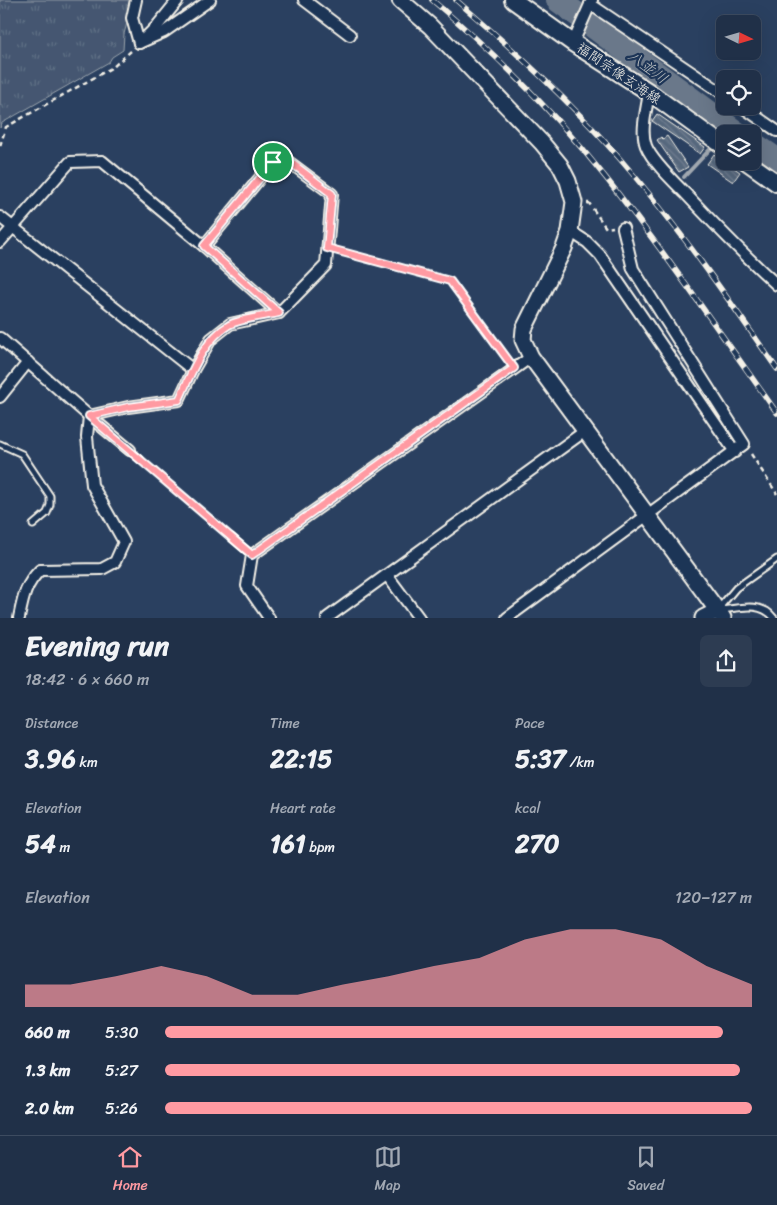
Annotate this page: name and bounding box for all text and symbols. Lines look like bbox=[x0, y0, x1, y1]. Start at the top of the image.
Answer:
north arrow bbox=[716, 15, 761, 60]
map controls bbox=[716, 15, 761, 170]
street label: 福間宗像玄海線 bbox=[571, 36, 666, 111]
water label: 八並川 bbox=[622, 43, 674, 91]
button: locate bbox=[716, 70, 761, 115]
button: layers bbox=[716, 125, 761, 170]
pin bbox=[252, 141, 294, 183]
icon: arrive bbox=[259, 148, 287, 176]
text: Evening run bbox=[25, 621, 169, 670]
button: share bbox=[700, 635, 752, 687]
text: 18:42 · 6 × 660 m bbox=[25, 665, 149, 694]
text: Distance bbox=[25, 711, 78, 736]
text: Time bbox=[270, 711, 300, 736]
text: Pace bbox=[515, 711, 545, 736]
text: 3.96 bbox=[25, 736, 76, 781]
text: 22:15 bbox=[270, 736, 332, 781]
text: 5:37 bbox=[515, 736, 566, 781]
text: km bbox=[76, 750, 98, 775]
text: /km bbox=[566, 750, 595, 775]
text: Elevation bbox=[25, 796, 82, 821]
text: Heart rate bbox=[270, 796, 336, 821]
text: kcal bbox=[515, 796, 540, 821]
text: 54 bbox=[25, 821, 56, 866]
text: 161 bbox=[270, 821, 306, 866]
text: 270 bbox=[515, 821, 560, 866]
text: m bbox=[56, 835, 70, 860]
text: bpm bbox=[306, 835, 335, 860]
text: Elevation bbox=[25, 883, 90, 912]
text: 120–127 m bbox=[675, 883, 752, 912]
text: 660 m bbox=[25, 1018, 70, 1047]
text: 5:30 bbox=[105, 1018, 139, 1047]
text: 1.3 km bbox=[25, 1056, 70, 1085]
text: 5:27 bbox=[105, 1056, 138, 1085]
text: 2.0 km bbox=[25, 1094, 74, 1123]
text: 5:26 bbox=[105, 1094, 138, 1123]
tab: Home bbox=[113, 1143, 148, 1198]
tab: Map bbox=[374, 1143, 402, 1198]
tab: Saved bbox=[627, 1143, 664, 1198]

